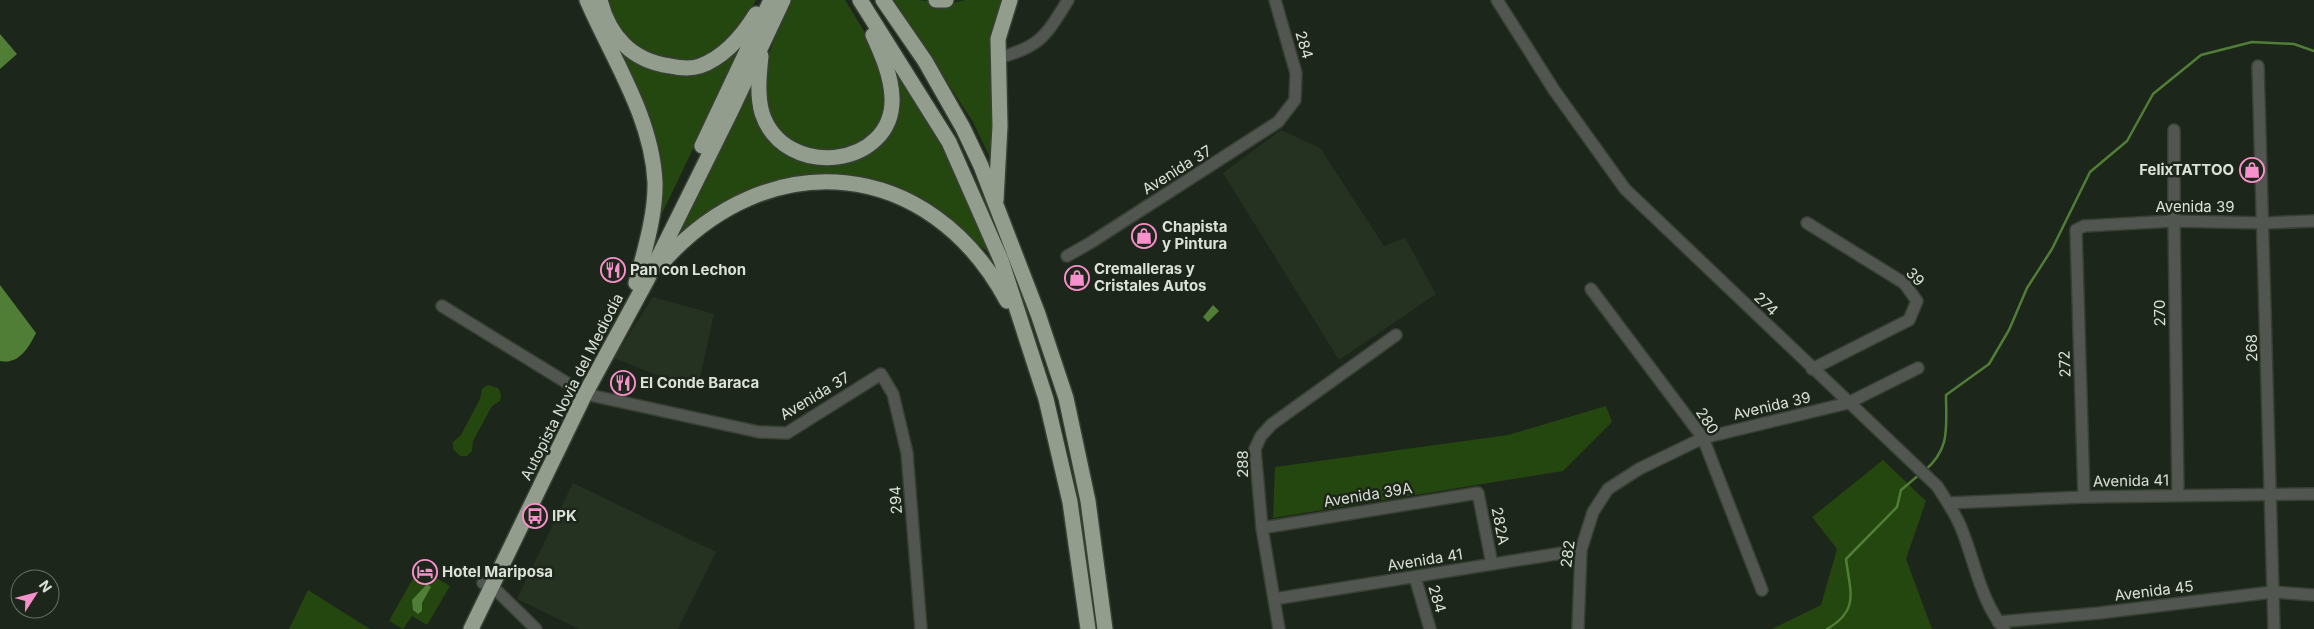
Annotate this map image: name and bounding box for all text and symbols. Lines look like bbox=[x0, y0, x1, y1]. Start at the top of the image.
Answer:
street label: 284 bbox=[1291, 29, 1317, 61]
street label: Avenida 37 bbox=[1139, 141, 1215, 198]
shop icon: FelixTATTOO bbox=[2239, 157, 2265, 183]
place label: FelixTATTOO bbox=[2139, 160, 2234, 179]
street label: Avenida 39 bbox=[2155, 197, 2235, 216]
place label: Chapista y Pintura bbox=[1162, 217, 1227, 253]
shop icon: Chapista y Pintura bbox=[1131, 223, 1157, 249]
restaurant icon: Pan con Lechon bbox=[600, 257, 626, 283]
place label: Cremalleras y Cristales Autos bbox=[1094, 259, 1207, 295]
place label: Pan con Lechon bbox=[630, 260, 746, 279]
street label: 39 bbox=[1902, 263, 1929, 290]
shop icon: Cremalleras y Cristales Autos bbox=[1064, 265, 1090, 291]
street label: 274 bbox=[1750, 288, 1782, 320]
street label: Autopista Novia del Mediodía bbox=[516, 290, 627, 483]
street label: 270 bbox=[2150, 299, 2169, 327]
street label: 268 bbox=[2242, 334, 2261, 362]
street label: 272 bbox=[2055, 350, 2074, 378]
street label: Avenida 37 bbox=[776, 367, 853, 424]
restaurant icon: El Conde Baraca bbox=[610, 370, 636, 396]
place label: El Conde Baraca bbox=[640, 373, 759, 392]
street label: Avenida 39 bbox=[1731, 387, 1813, 424]
street label: 280 bbox=[1692, 404, 1723, 438]
street label: 288 bbox=[1233, 450, 1252, 478]
street label: Avenida 41 bbox=[2093, 470, 2169, 491]
street label: Avenida 39A bbox=[1322, 478, 1414, 511]
street label: 294 bbox=[885, 485, 906, 515]
bus stop icon: IPK bbox=[522, 503, 548, 529]
street label: 282A bbox=[1488, 505, 1513, 546]
place label: IPK bbox=[552, 506, 577, 525]
street label: 282 bbox=[1556, 539, 1579, 569]
street label: Avenida 41 bbox=[1386, 544, 1464, 575]
hotel icon: Hotel Mariposa bbox=[412, 559, 438, 585]
place label: Hotel Mariposa bbox=[442, 562, 553, 581]
north arrow bbox=[10, 569, 60, 619]
street label: Avenida 45 bbox=[2113, 576, 2194, 605]
text: N bbox=[36, 577, 56, 595]
street label: 284 bbox=[1424, 583, 1450, 615]

